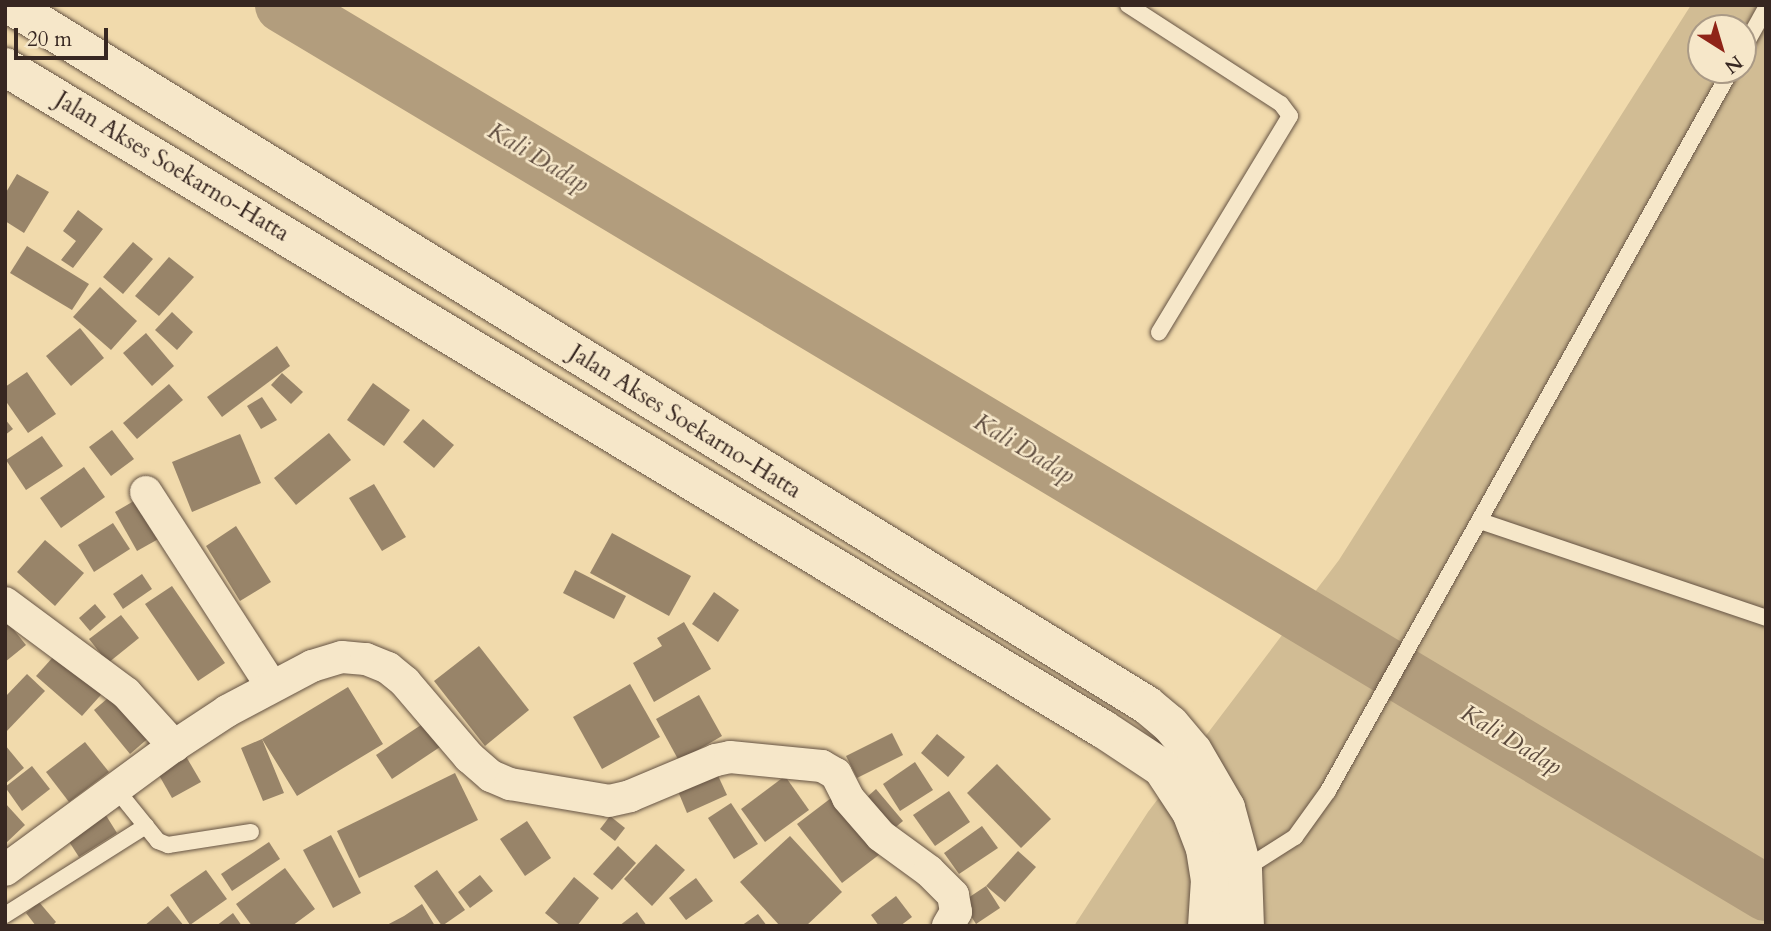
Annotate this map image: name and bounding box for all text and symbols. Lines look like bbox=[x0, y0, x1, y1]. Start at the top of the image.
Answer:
scale bar bbox=[18, 14, 112, 58]
north arrow bbox=[1687, 14, 1757, 84]
text: 20 m bbox=[27, 25, 72, 54]
text: N bbox=[1719, 49, 1748, 80]
street label: Jalan Akses Soekarno-Hatta bbox=[50, 86, 294, 248]
water label: Kali Dadap bbox=[483, 117, 593, 199]
street label: Jalan Akses Soekarno-Hatta bbox=[564, 339, 806, 505]
water label: Kali Dadap bbox=[969, 408, 1079, 490]
water label: Kali Dadap bbox=[1456, 699, 1566, 781]

